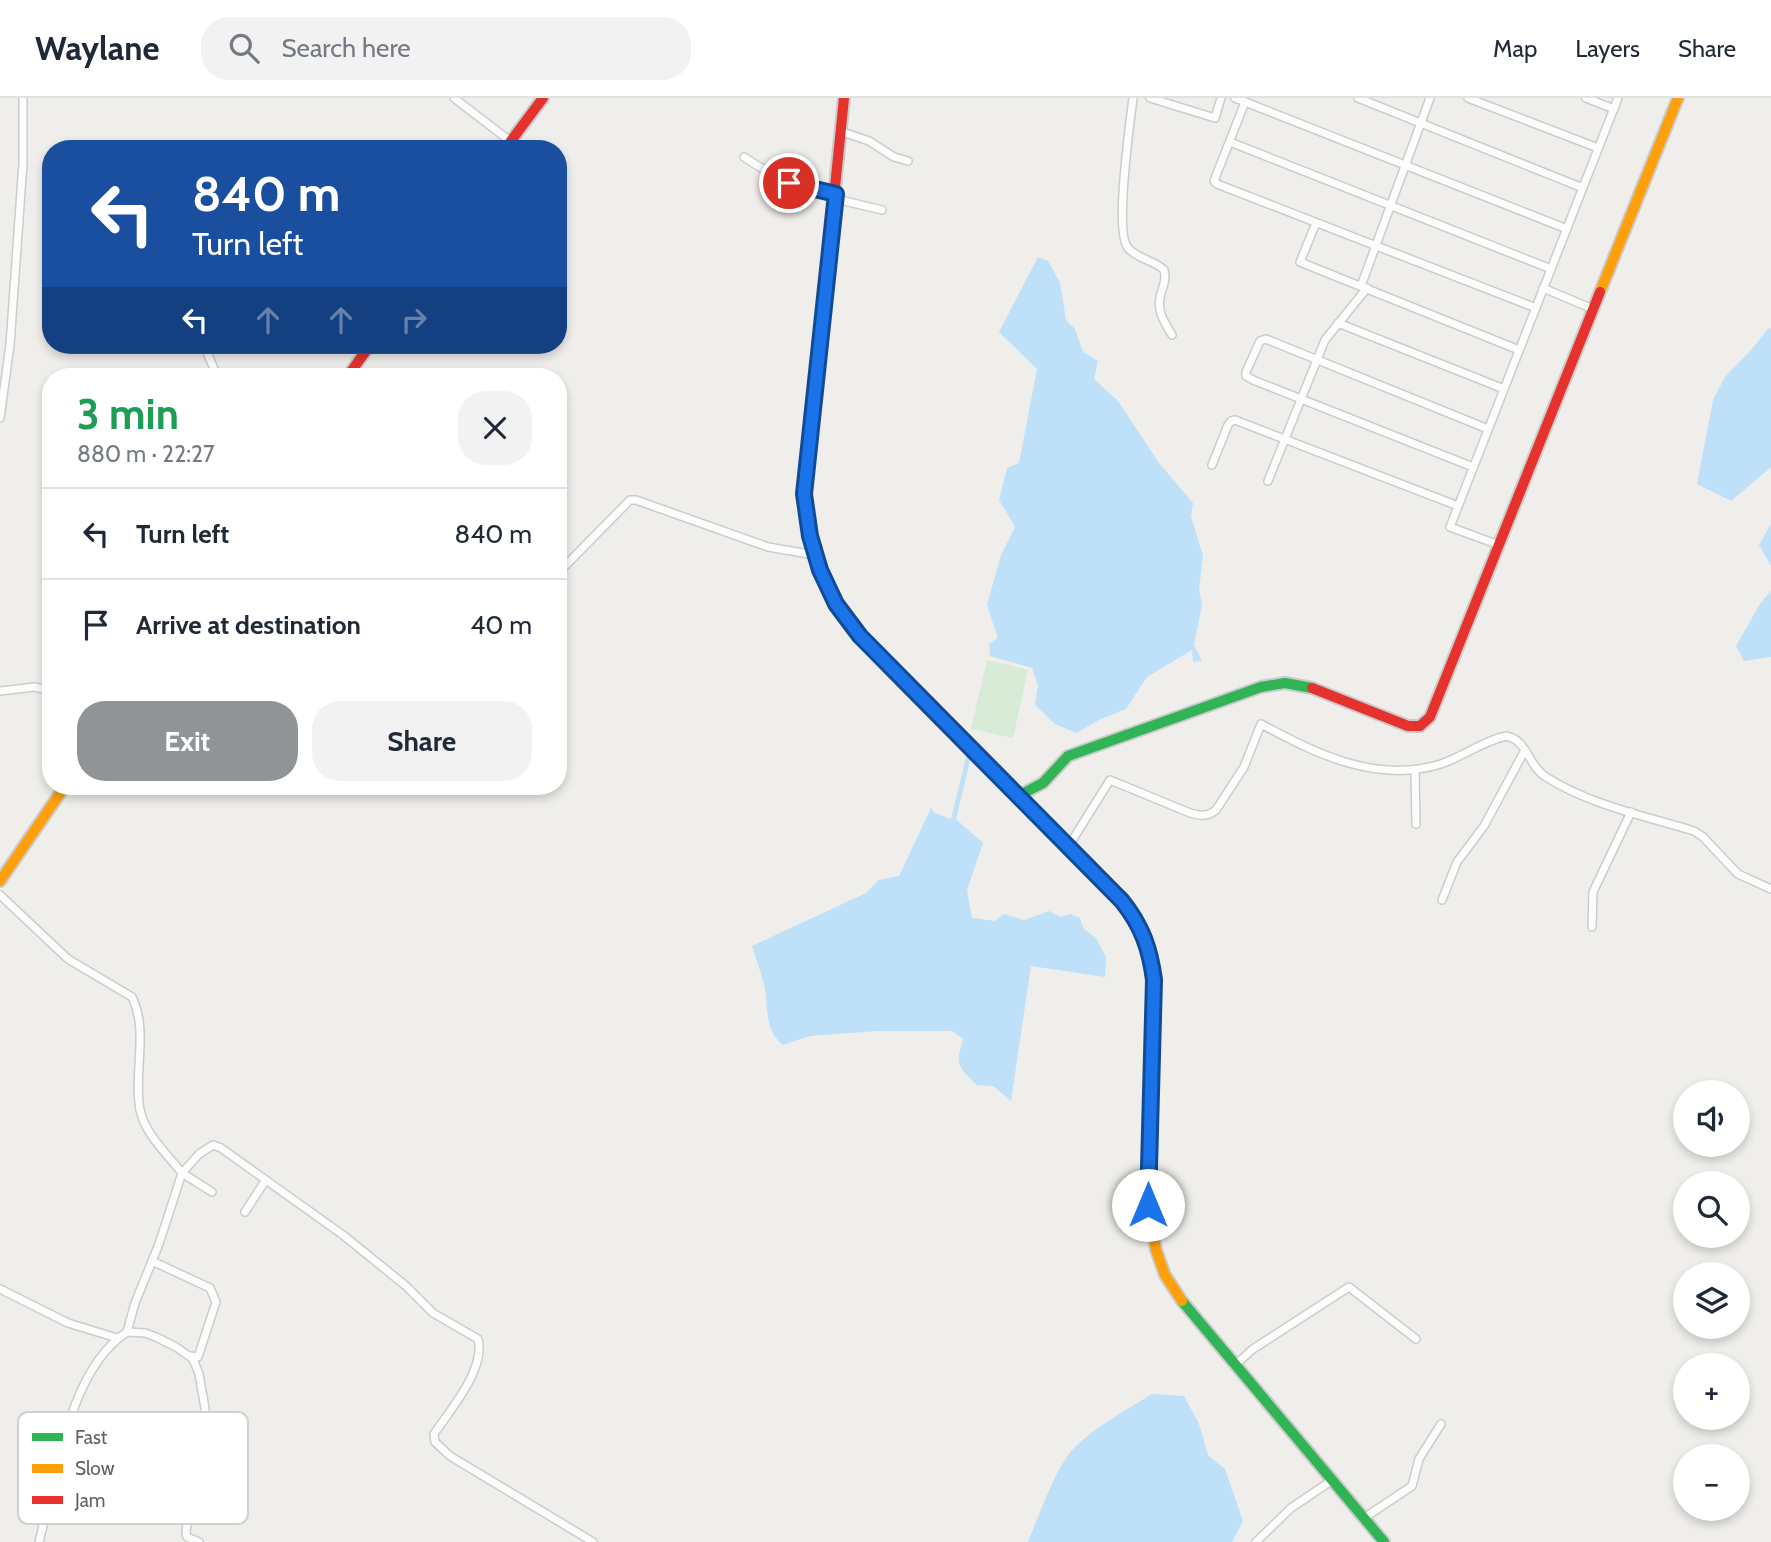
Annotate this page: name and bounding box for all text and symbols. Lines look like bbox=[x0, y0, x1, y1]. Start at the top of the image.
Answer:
search box bbox=[201, 17, 691, 80]
text: Waylane bbox=[35, 28, 159, 68]
icon: search bbox=[225, 29, 263, 67]
text: Search here bbox=[281, 32, 411, 64]
text: Map bbox=[1493, 34, 1537, 63]
text: Layers bbox=[1575, 34, 1640, 63]
text: Share bbox=[1678, 34, 1736, 63]
pin bbox=[759, 153, 819, 213]
text: 840 m bbox=[192, 164, 340, 223]
icon: arrive bbox=[770, 164, 808, 202]
icon: left bbox=[77, 168, 168, 259]
text: Turn left bbox=[192, 224, 303, 263]
icon: left bbox=[176, 301, 214, 339]
icon: ahead bbox=[249, 301, 287, 339]
icon: ahead bbox=[322, 301, 360, 339]
icon: right bbox=[395, 301, 433, 339]
text: 3 min bbox=[77, 388, 179, 440]
button: close bbox=[458, 391, 532, 465]
text: 880 m · 22:27 bbox=[77, 440, 215, 468]
icon: left bbox=[77, 515, 115, 553]
text: Turn left bbox=[136, 518, 229, 550]
text: 840 m bbox=[454, 518, 532, 550]
icon: arrive bbox=[77, 606, 115, 644]
text: Arrive at destination bbox=[136, 609, 361, 641]
text: 40 m bbox=[470, 609, 532, 641]
button: Exit bbox=[77, 701, 298, 781]
button: Share bbox=[312, 701, 532, 781]
map controls bbox=[1673, 1080, 1750, 1521]
button: sound bbox=[1673, 1080, 1750, 1157]
position arrow bbox=[1111, 1168, 1185, 1242]
button: search bbox=[1673, 1171, 1750, 1248]
button: layers bbox=[1673, 1262, 1750, 1339]
button: + bbox=[1673, 1353, 1750, 1430]
legend bbox=[18, 1412, 248, 1524]
text: Fast bbox=[75, 1426, 108, 1449]
button: − bbox=[1673, 1444, 1750, 1521]
text: Slow bbox=[75, 1457, 115, 1480]
text: Jam bbox=[74, 1489, 105, 1512]

